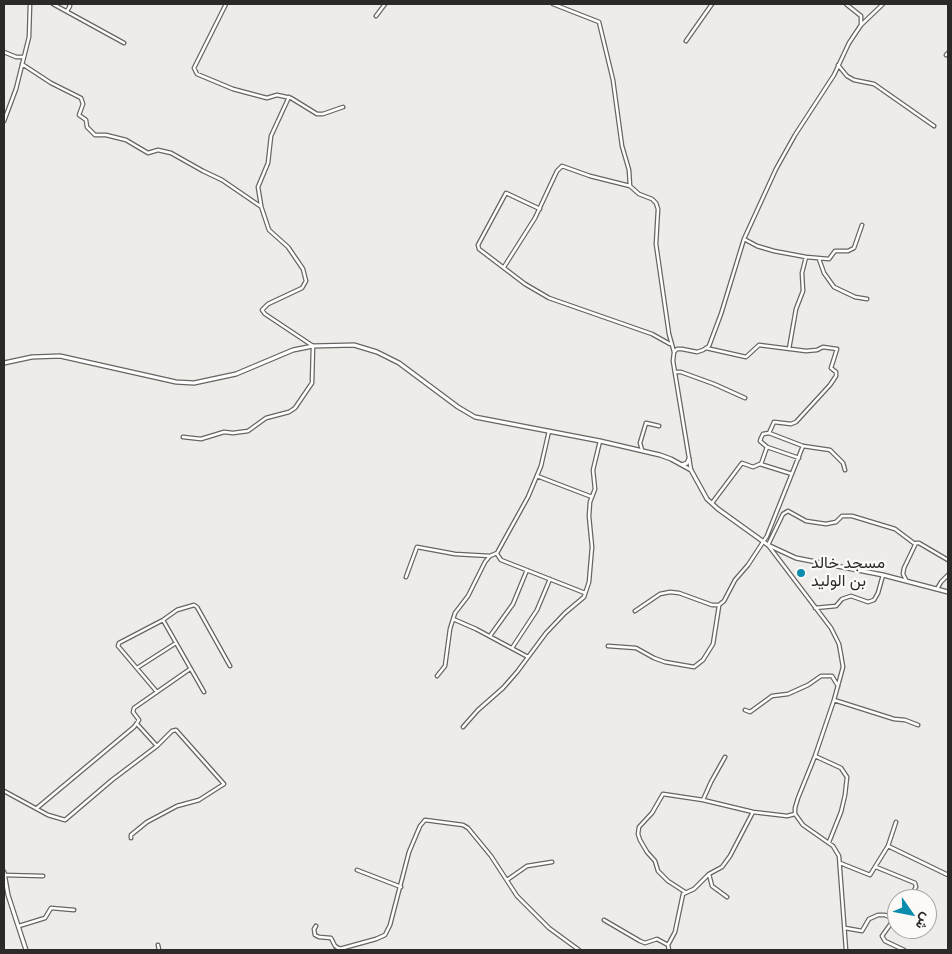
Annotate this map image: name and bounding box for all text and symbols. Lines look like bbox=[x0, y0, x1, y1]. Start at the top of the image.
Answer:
place label: مسجد خالد بن الوليد bbox=[811, 554, 885, 592]
marker: مسجد خالد بن الوليد bbox=[795, 567, 807, 579]
north arrow bbox=[887, 889, 937, 939]
text: ش bbox=[912, 910, 935, 933]

